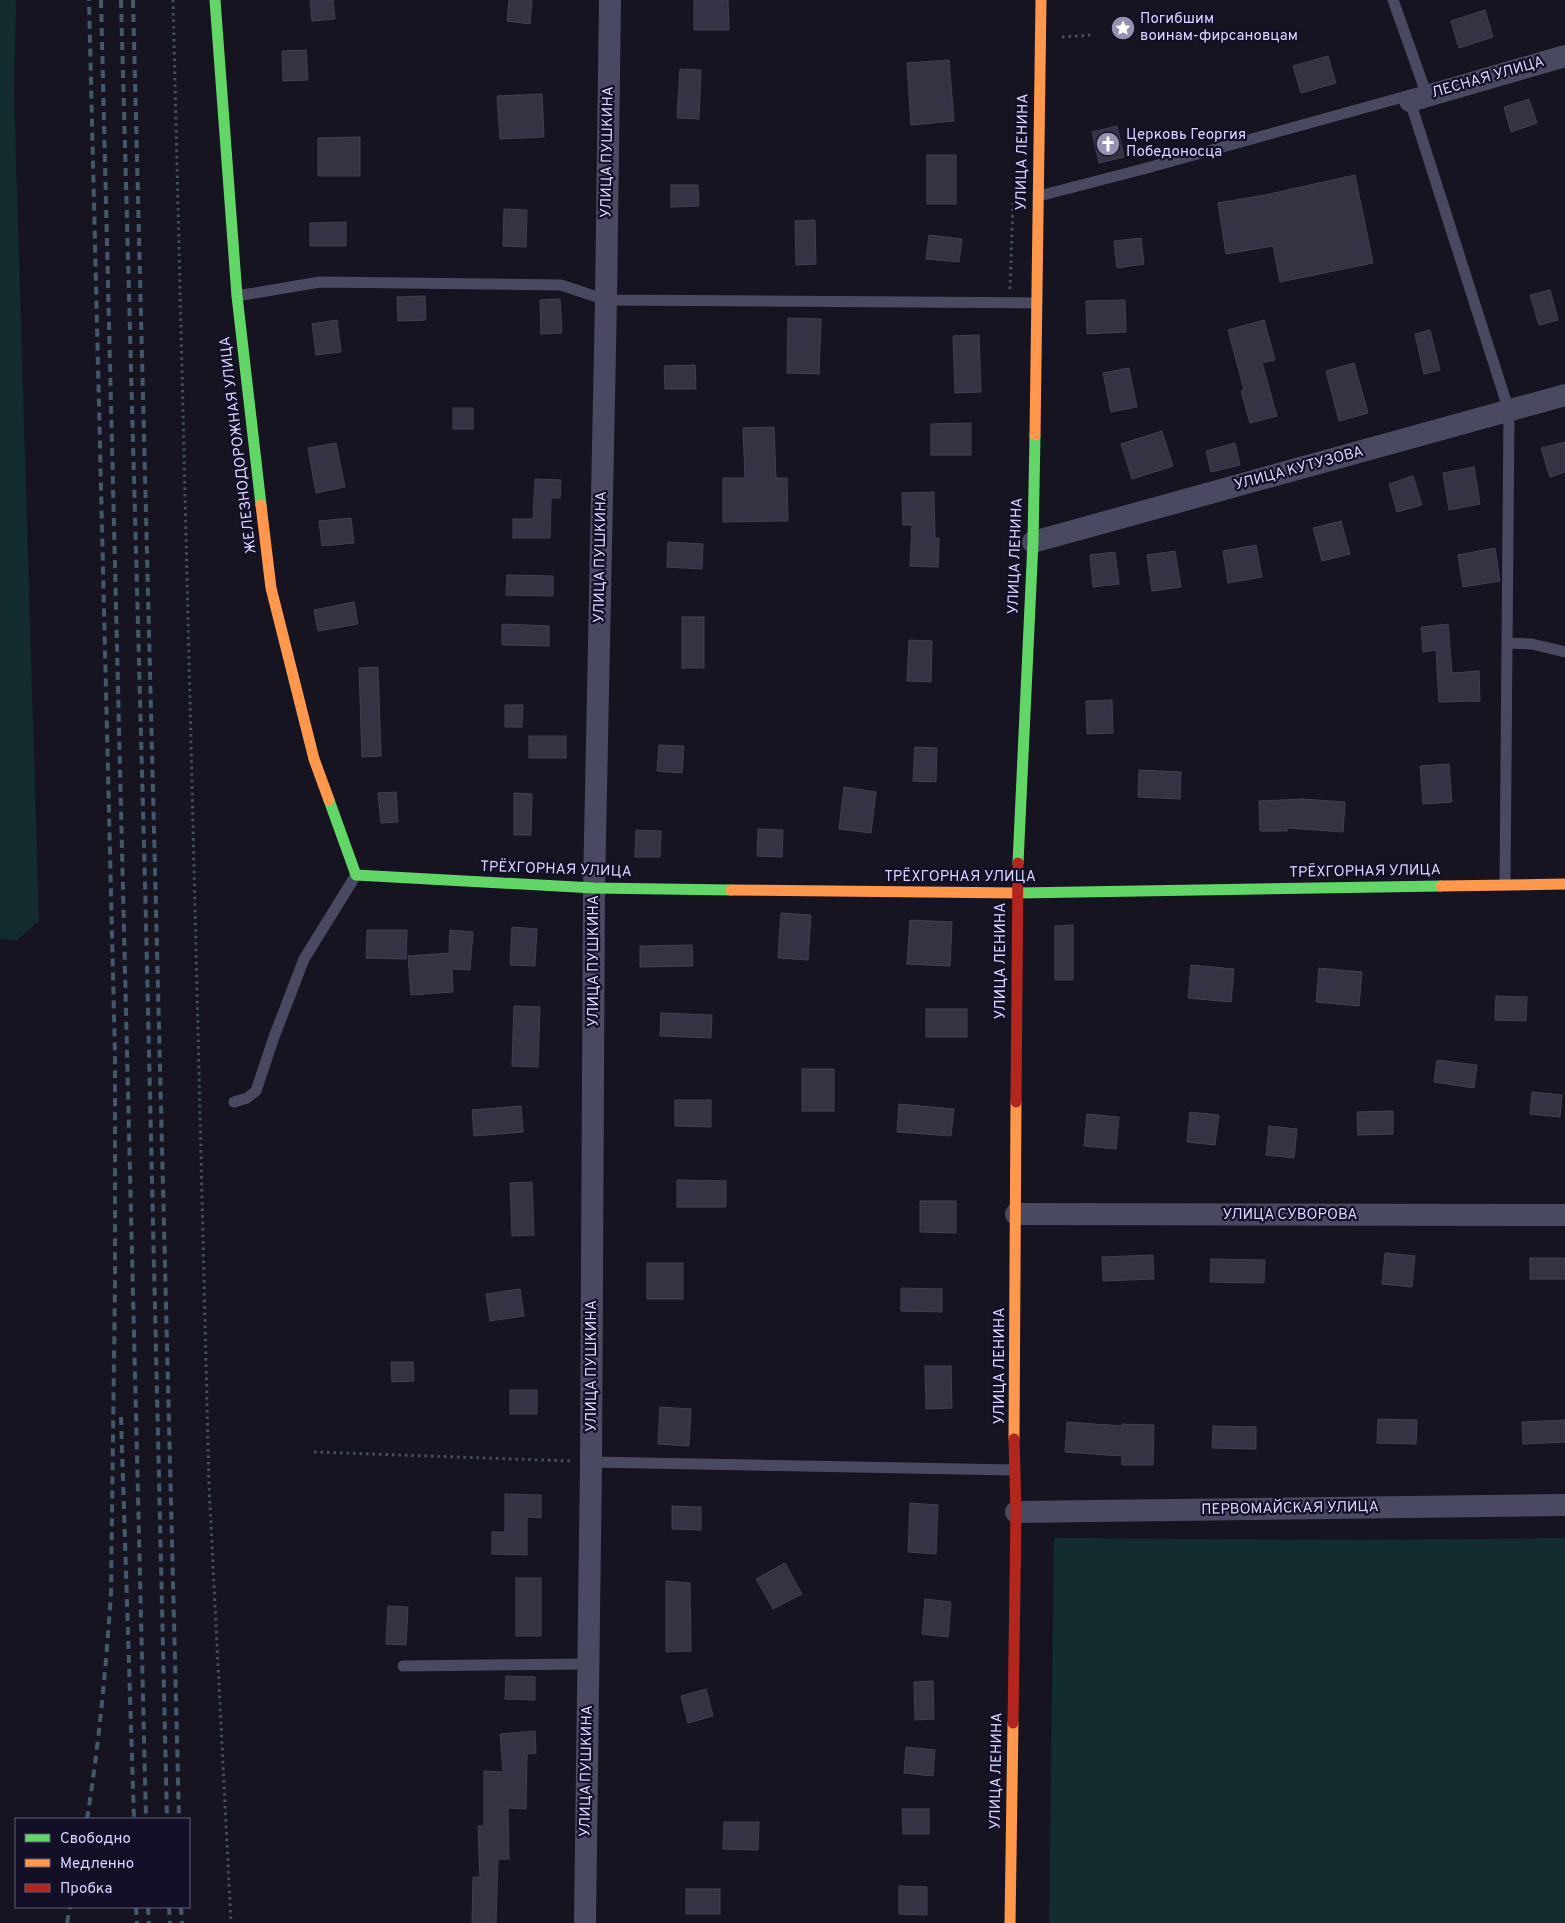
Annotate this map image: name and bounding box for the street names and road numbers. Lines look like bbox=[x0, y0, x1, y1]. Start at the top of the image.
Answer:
street label: ЛЕСНАЯ УЛИЦА bbox=[1429, 53, 1547, 103]
street label: УЛИЦА ПУШКИНА bbox=[597, 86, 619, 218]
street label: УЛИЦА ЛЕНИНА bbox=[1012, 93, 1034, 211]
street label: ЖЕЛЕЗНОДОРОЖНАЯ УЛИЦА bbox=[216, 335, 262, 555]
street label: УЛИЦА КУТУЗОВА bbox=[1232, 443, 1366, 495]
street label: УЛИЦА ПУШКИНА bbox=[590, 491, 612, 623]
street label: УЛИЦА ЛЕНИНА bbox=[1004, 497, 1028, 615]
street label: ТРЁХГОРНАЯ УЛИЦА bbox=[480, 857, 632, 882]
street label: ТРЁХГОРНАЯ УЛИЦА bbox=[1289, 860, 1441, 883]
street label: ТРЁХГОРНАЯ УЛИЦА bbox=[884, 867, 1036, 887]
street label: УЛИЦА ПУШКИНА bbox=[585, 895, 604, 1027]
street label: УЛИЦА ЛЕНИНА bbox=[992, 903, 1011, 1019]
street label: УЛИЦА СУВОРОВА bbox=[1222, 1206, 1358, 1225]
street label: УЛИЦА ПУШКИНА bbox=[583, 1300, 602, 1432]
street label: УЛИЦА ЛЕНИНА bbox=[991, 1308, 1010, 1424]
street label: ПЕРВОМАЙСКАЯ УЛИЦА bbox=[1201, 1496, 1379, 1520]
street label: УЛИЦА ПУШКИНА bbox=[576, 1705, 598, 1837]
street label: УЛИЦА ЛЕНИНА bbox=[986, 1712, 1008, 1830]

